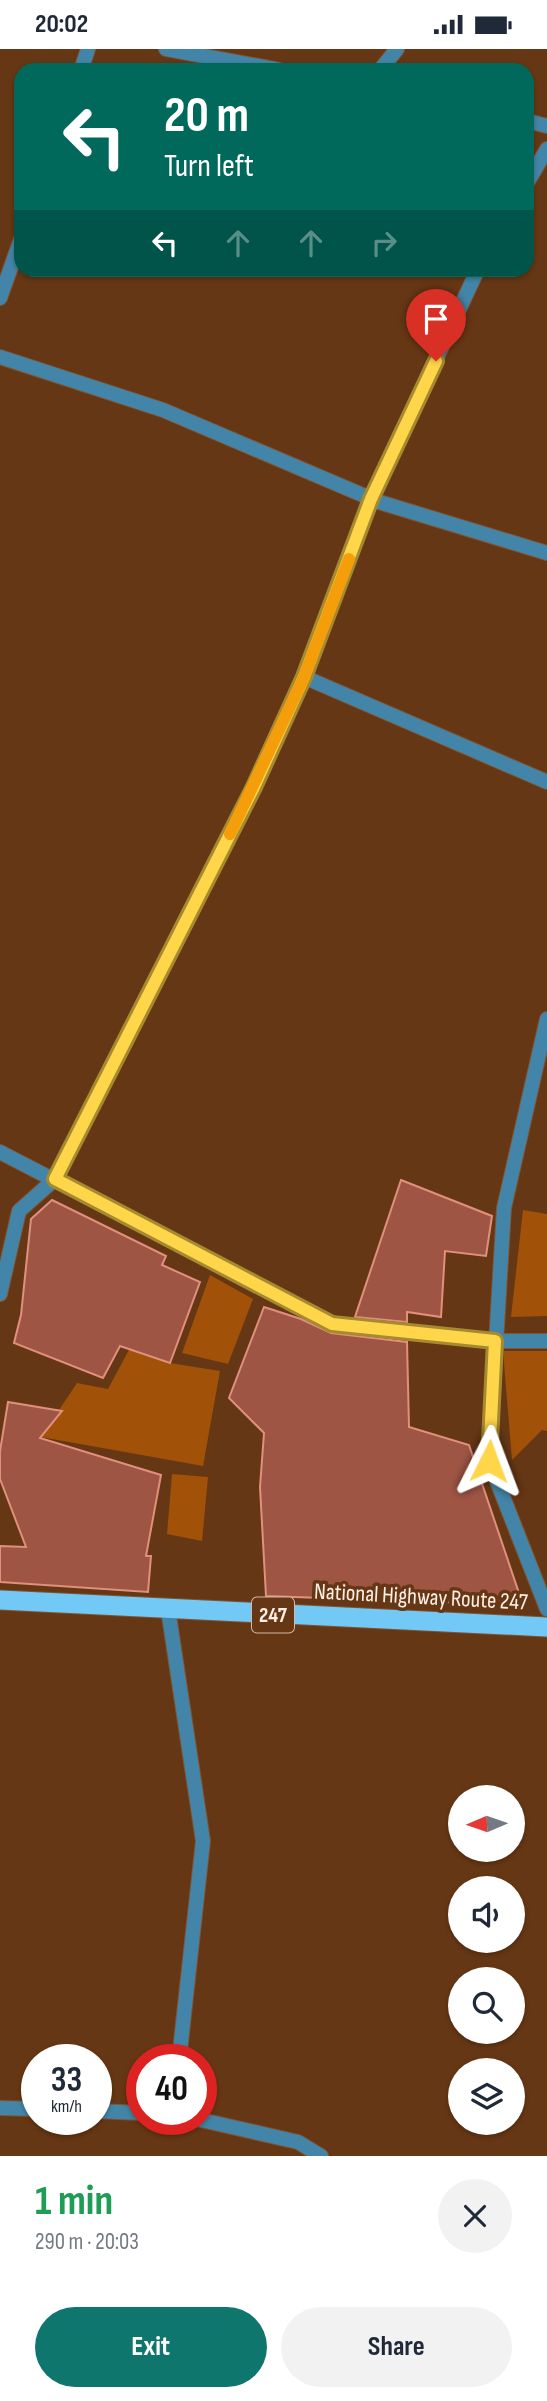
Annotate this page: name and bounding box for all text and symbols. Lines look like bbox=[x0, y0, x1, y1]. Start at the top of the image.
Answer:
text: 20:02 bbox=[35, 9, 88, 40]
text: 20 m bbox=[164, 87, 249, 146]
icon: left bbox=[49, 91, 140, 182]
text: Turn left bbox=[164, 147, 254, 186]
icon: left bbox=[146, 224, 184, 262]
icon: ahead bbox=[219, 224, 257, 262]
icon: ahead bbox=[292, 224, 330, 262]
icon: right bbox=[365, 224, 403, 262]
pin bbox=[406, 289, 466, 361]
icon: arrive bbox=[417, 300, 455, 338]
position arrow bbox=[452, 1424, 526, 1498]
street label: National Highway Route 247 bbox=[313, 1577, 529, 1617]
road number: 247 bbox=[252, 1597, 294, 1633]
north arrow bbox=[448, 1785, 525, 1862]
map controls bbox=[448, 1785, 525, 2135]
button: sound bbox=[448, 1876, 525, 1953]
button: search bbox=[448, 1967, 525, 2044]
speed limit sign: 40 bbox=[126, 2044, 217, 2135]
button: layers bbox=[448, 2058, 525, 2135]
text: 33 bbox=[51, 2059, 82, 2102]
text: km/h bbox=[51, 2096, 82, 2117]
text: 1 min bbox=[35, 2176, 113, 2227]
button: close bbox=[438, 2179, 512, 2253]
text: 290 m · 20:03 bbox=[35, 2228, 139, 2256]
button: Exit bbox=[35, 2307, 267, 2387]
button: Share bbox=[281, 2307, 512, 2387]

